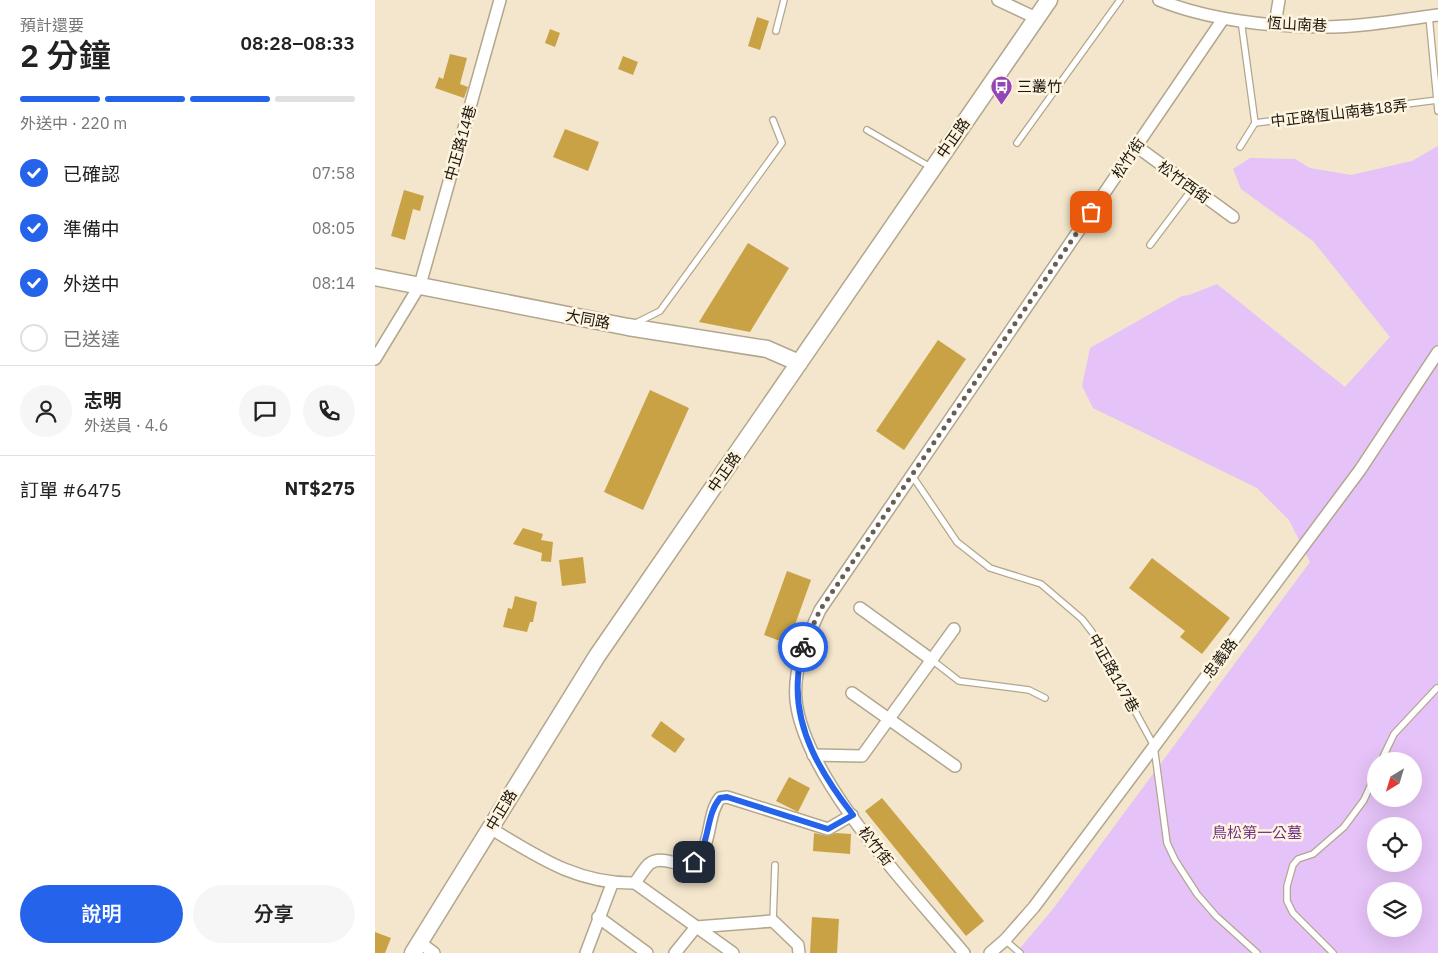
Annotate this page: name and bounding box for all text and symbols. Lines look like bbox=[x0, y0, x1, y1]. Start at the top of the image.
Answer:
street label: 恆山南巷 bbox=[1267, 13, 1327, 35]
text: 預計還要 bbox=[20, 15, 84, 35]
text: 08:28–08:33 bbox=[241, 31, 355, 55]
text: 2 分鐘 bbox=[20, 34, 111, 76]
bus stop icon: 三叢竹 bbox=[989, 74, 1013, 105]
place label: 三叢竹 bbox=[1017, 77, 1062, 96]
street label: 中正路恆山南巷18弄 bbox=[1269, 95, 1409, 131]
street label: 中正路14巷 bbox=[440, 103, 480, 183]
text: 外送中 · 220 m bbox=[20, 113, 127, 133]
street label: 中正路 bbox=[932, 114, 974, 162]
street label: 松竹街 bbox=[1108, 134, 1148, 182]
street label: 松竹西街 bbox=[1154, 157, 1214, 207]
icon: check bbox=[20, 159, 48, 187]
text: 已確認 bbox=[63, 162, 120, 186]
text: 07:58 bbox=[312, 163, 355, 183]
pin bbox=[1070, 191, 1112, 233]
icon: bag bbox=[1077, 198, 1105, 226]
icon: check bbox=[20, 214, 48, 242]
text: 準備中 bbox=[63, 217, 120, 241]
text: 08:05 bbox=[312, 218, 355, 238]
icon: check bbox=[20, 269, 48, 297]
text: 外送中 bbox=[63, 272, 120, 296]
text: 08:14 bbox=[312, 273, 355, 293]
street label: 大同路 bbox=[564, 305, 612, 333]
text: 已送達 bbox=[63, 327, 120, 351]
button: person bbox=[20, 385, 72, 437]
button: chat bbox=[239, 385, 291, 437]
button: phone bbox=[303, 385, 355, 437]
text: 志明 bbox=[84, 388, 122, 412]
text: 外送員 · 4.6 bbox=[84, 415, 168, 435]
street label: 中正路 bbox=[703, 448, 745, 496]
text: NT$275 bbox=[285, 476, 355, 500]
text: 訂單 #6475 bbox=[20, 478, 122, 502]
courier bbox=[778, 622, 828, 672]
street label: 中正路147巷 bbox=[1085, 630, 1143, 716]
icon: bike bbox=[789, 633, 817, 661]
street label: 忠義路 bbox=[1199, 634, 1241, 682]
north arrow bbox=[1367, 752, 1423, 808]
map controls bbox=[1367, 752, 1422, 937]
street label: 中正路 bbox=[481, 786, 521, 834]
button: locate bbox=[1367, 817, 1422, 872]
street label: 松竹街 bbox=[855, 822, 897, 870]
park label: 鳥松第一公墓 bbox=[1212, 823, 1302, 842]
pin bbox=[673, 841, 715, 883]
icon: home bbox=[680, 848, 708, 876]
button: layers bbox=[1367, 882, 1422, 937]
button: 說明 bbox=[20, 885, 183, 943]
button: 分享 bbox=[193, 885, 355, 943]

